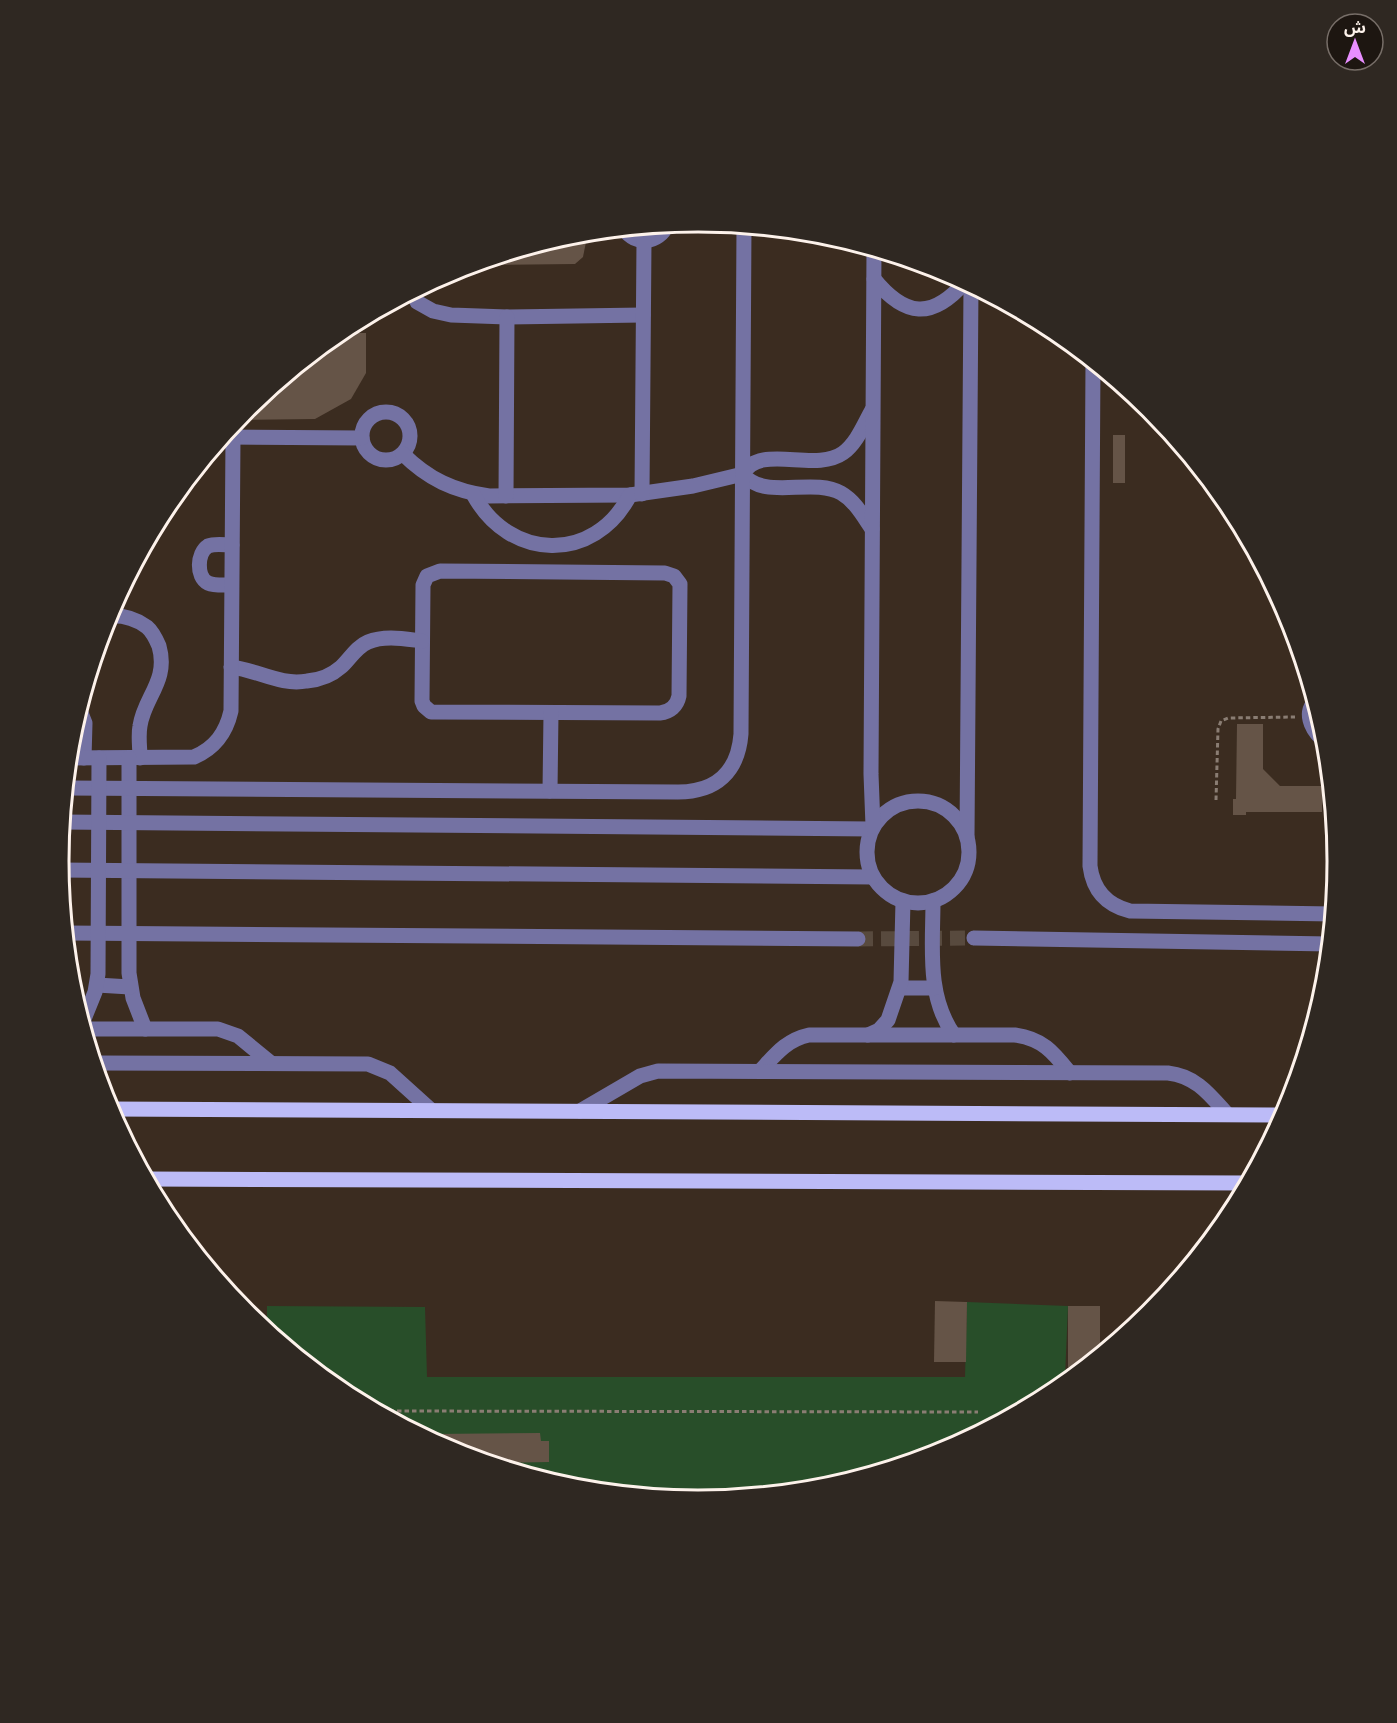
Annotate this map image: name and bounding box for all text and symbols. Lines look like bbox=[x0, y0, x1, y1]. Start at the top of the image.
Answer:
north arrow bbox=[1325, 12, 1385, 72]
text: ش bbox=[1344, 18, 1366, 37]

